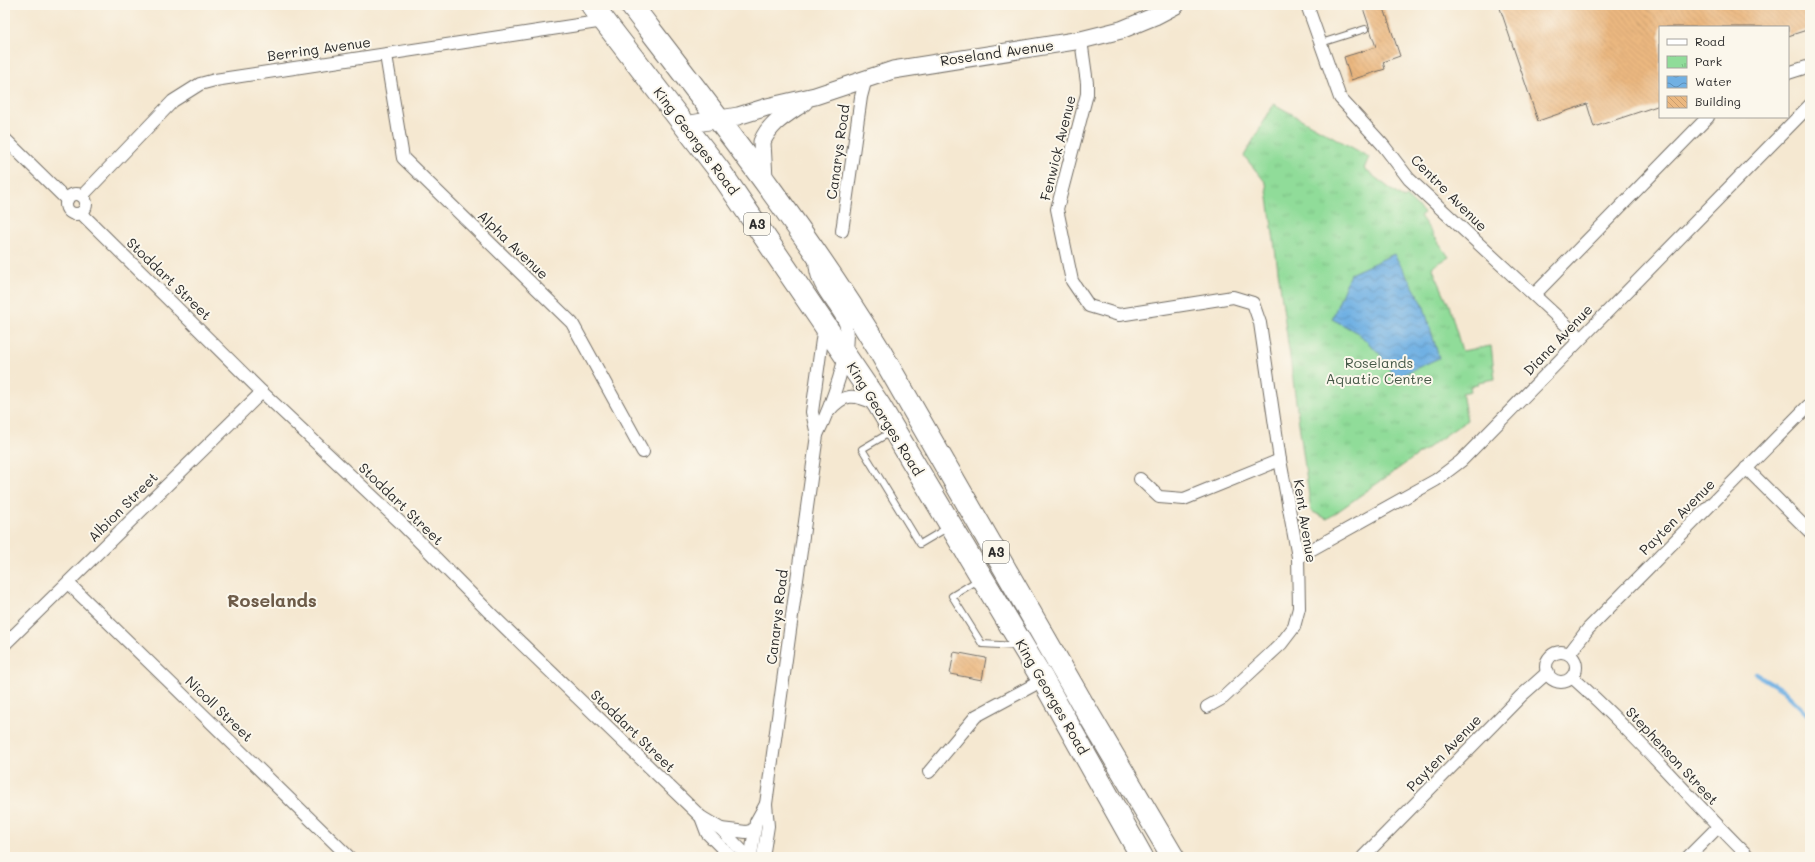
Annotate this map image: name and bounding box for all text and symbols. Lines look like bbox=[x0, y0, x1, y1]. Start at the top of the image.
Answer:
legend bbox=[1659, 26, 1789, 118]
street label: Berring Avenue bbox=[266, 32, 372, 65]
text: Road bbox=[1695, 33, 1725, 49]
street label: Roseland Avenue bbox=[939, 35, 1055, 70]
text: Park bbox=[1695, 53, 1722, 69]
text: Water bbox=[1695, 73, 1732, 89]
street label: King Georges Road bbox=[650, 83, 743, 199]
street label: Fenwick Avenue bbox=[1035, 93, 1080, 203]
text: Building bbox=[1695, 93, 1741, 109]
street label: Canarys Road bbox=[821, 103, 854, 201]
street label: Centre Avenue bbox=[1407, 150, 1492, 235]
street label: Alpha Avenue bbox=[474, 206, 553, 283]
road number: A3 bbox=[744, 213, 770, 235]
street label: Stoddart Street bbox=[123, 233, 216, 324]
street label: Diana Avenue bbox=[1519, 300, 1596, 379]
park label: Roselands Aquatic Centre bbox=[1326, 353, 1432, 388]
street label: King Georges Road bbox=[843, 358, 928, 479]
street label: Stoddart Street bbox=[355, 458, 448, 549]
street label: Albion Street bbox=[84, 468, 162, 546]
street label: Payten Avenue bbox=[1635, 475, 1719, 559]
street label: Kent Avenue bbox=[1290, 478, 1321, 564]
road number: A3 bbox=[983, 541, 1009, 563]
street label: Canarys Road bbox=[761, 568, 792, 666]
district label: Roselands bbox=[227, 588, 317, 612]
street label: King Georges Road bbox=[1012, 636, 1093, 758]
street label: Nicoll Street bbox=[181, 672, 257, 746]
street label: Stoddart Street bbox=[587, 685, 680, 776]
street label: Stephenson Street bbox=[1622, 703, 1723, 809]
street label: Payten Avenue bbox=[1402, 710, 1485, 795]

